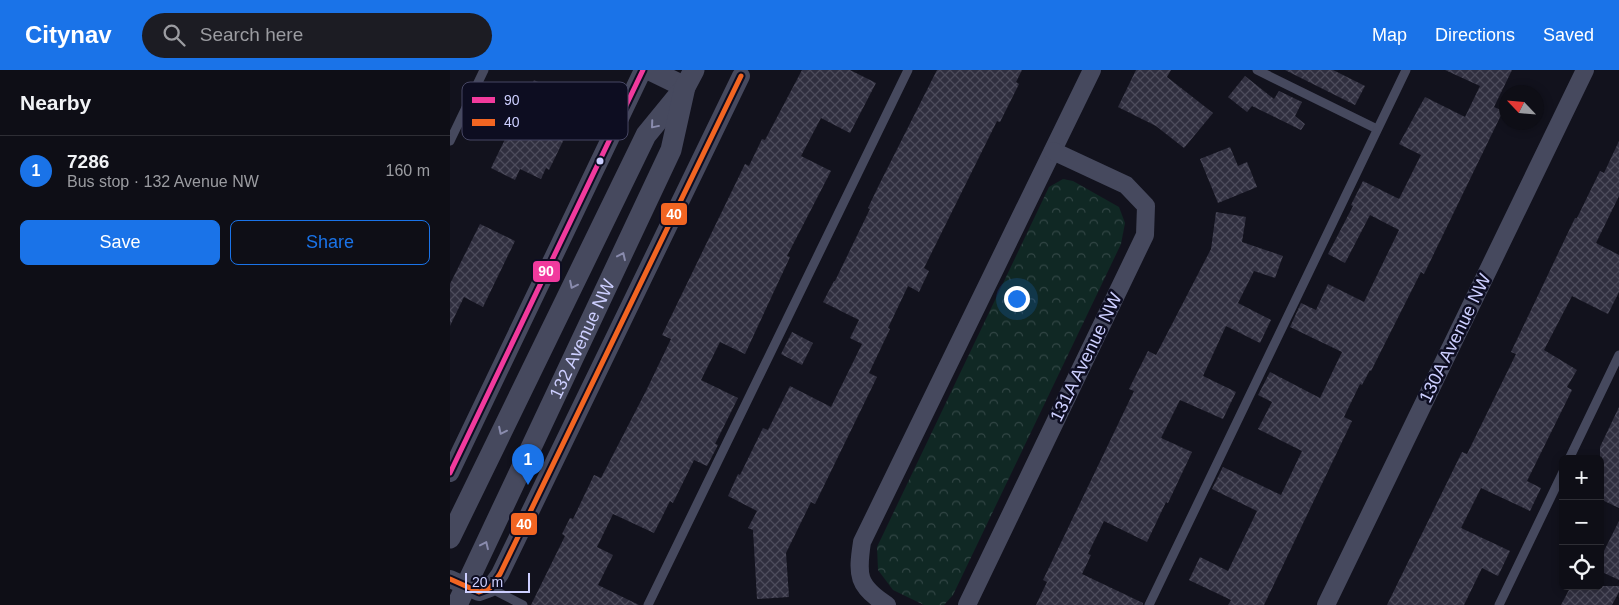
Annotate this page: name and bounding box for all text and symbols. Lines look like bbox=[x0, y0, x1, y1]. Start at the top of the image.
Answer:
search box bbox=[142, 13, 492, 58]
text: Citynav bbox=[25, 21, 112, 48]
icon: search bbox=[160, 21, 188, 49]
text: Search here bbox=[200, 24, 303, 45]
text: Map bbox=[1372, 25, 1407, 45]
text: Directions bbox=[1435, 25, 1515, 45]
text: Saved bbox=[1543, 25, 1594, 45]
legend bbox=[462, 82, 628, 140]
north arrow bbox=[1499, 85, 1544, 130]
text: Nearby bbox=[20, 91, 91, 114]
text: 90 bbox=[504, 92, 520, 108]
text: 40 bbox=[504, 114, 520, 130]
one-way arrow bbox=[651, 119, 660, 128]
text: 7286 bbox=[67, 151, 109, 172]
unlabelled marker bbox=[595, 156, 605, 166]
text: 1 bbox=[32, 162, 40, 179]
text: 160 m bbox=[386, 162, 430, 179]
text: Bus stop · 132 Avenue NW bbox=[67, 173, 259, 190]
line badge: 40 bbox=[660, 202, 688, 226]
text: 40 bbox=[666, 206, 682, 222]
button: Save bbox=[20, 220, 220, 265]
button: Share bbox=[230, 220, 430, 265]
one-way arrow bbox=[616, 252, 626, 261]
line badge: 90 bbox=[532, 260, 561, 283]
text: 90 bbox=[538, 263, 554, 279]
street label: 130A Avenue NW bbox=[1415, 270, 1495, 406]
street label: 132 Avenue NW bbox=[545, 276, 619, 402]
one-way arrow bbox=[569, 280, 579, 289]
your location bbox=[1004, 286, 1030, 312]
street label: 131A Avenue NW bbox=[1046, 289, 1126, 425]
one-way arrow bbox=[498, 426, 508, 435]
pin: 1 bbox=[512, 444, 544, 485]
map controls bbox=[1559, 455, 1604, 590]
button: + bbox=[1559, 455, 1604, 500]
button: − bbox=[1559, 500, 1604, 545]
line badge: 40 bbox=[510, 512, 538, 536]
text: 40 bbox=[516, 516, 532, 532]
one-way arrow bbox=[479, 541, 489, 550]
button: locate bbox=[1559, 545, 1604, 590]
scale bar bbox=[465, 570, 530, 593]
text: 20 m bbox=[472, 574, 503, 590]

